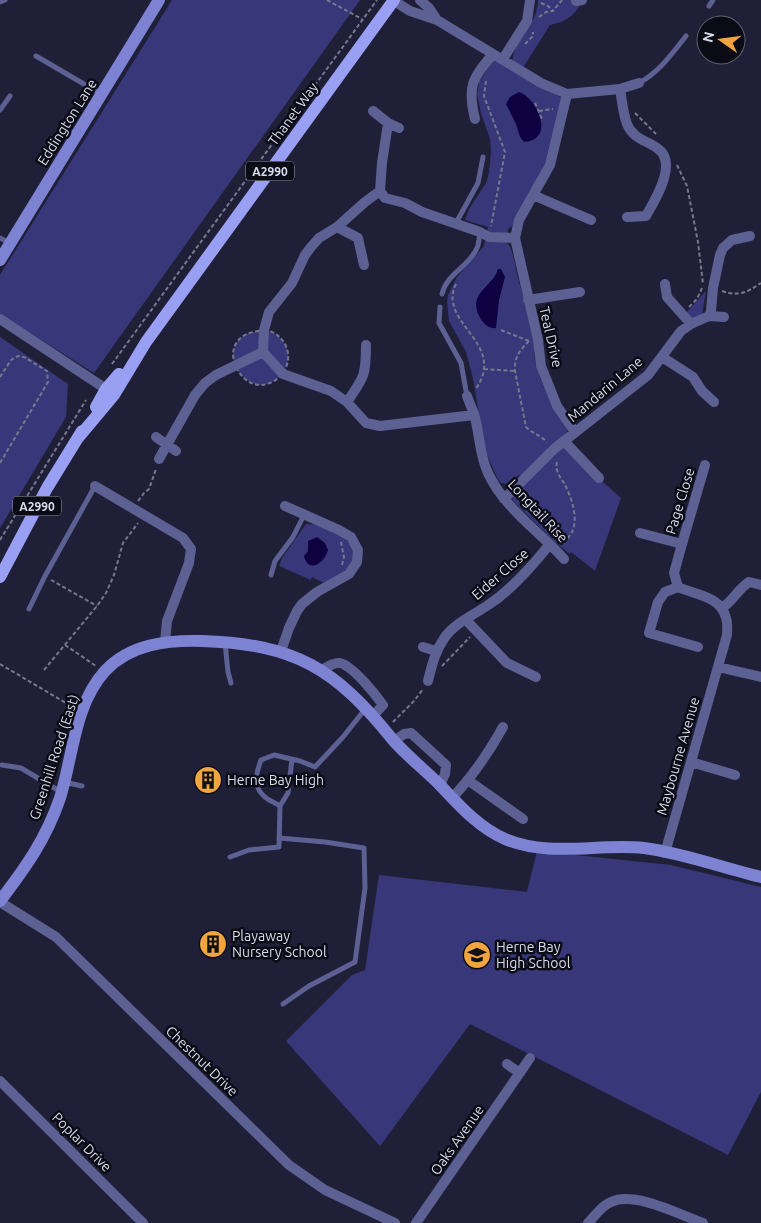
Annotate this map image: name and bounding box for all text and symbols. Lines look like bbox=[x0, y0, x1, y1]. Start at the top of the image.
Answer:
north arrow bbox=[696, 15, 746, 65]
text: N bbox=[699, 30, 717, 44]
street label: Eddington Lane bbox=[34, 76, 100, 168]
street label: Thanet Way bbox=[265, 79, 321, 149]
road number: A2990 bbox=[246, 162, 294, 180]
street label: Teal Drive bbox=[536, 305, 566, 369]
street label: Mandarin Lane bbox=[564, 353, 646, 425]
street label: Page Close bbox=[662, 466, 698, 536]
street label: Longtail Rise bbox=[505, 476, 571, 546]
road number: A2990 bbox=[13, 496, 61, 516]
street label: Eider Close bbox=[468, 545, 532, 603]
street label: Greenhill Road (East) bbox=[26, 692, 82, 822]
street label: Maybourne Avenue bbox=[654, 695, 702, 817]
building icon: Herne Bay High bbox=[193, 765, 223, 795]
place label: Herne Bay High bbox=[227, 772, 324, 788]
place label: Playaway Nursery School bbox=[232, 928, 327, 960]
building icon: Playaway Nursery School bbox=[198, 929, 228, 959]
place label: Herne Bay High School bbox=[496, 939, 571, 971]
school or university icon: Herne Bay High School bbox=[462, 940, 492, 970]
street label: Chestnut Drive bbox=[163, 1023, 241, 1099]
street label: Oaks Avenue bbox=[427, 1102, 487, 1178]
street label: Poplar Drive bbox=[49, 1109, 115, 1175]

